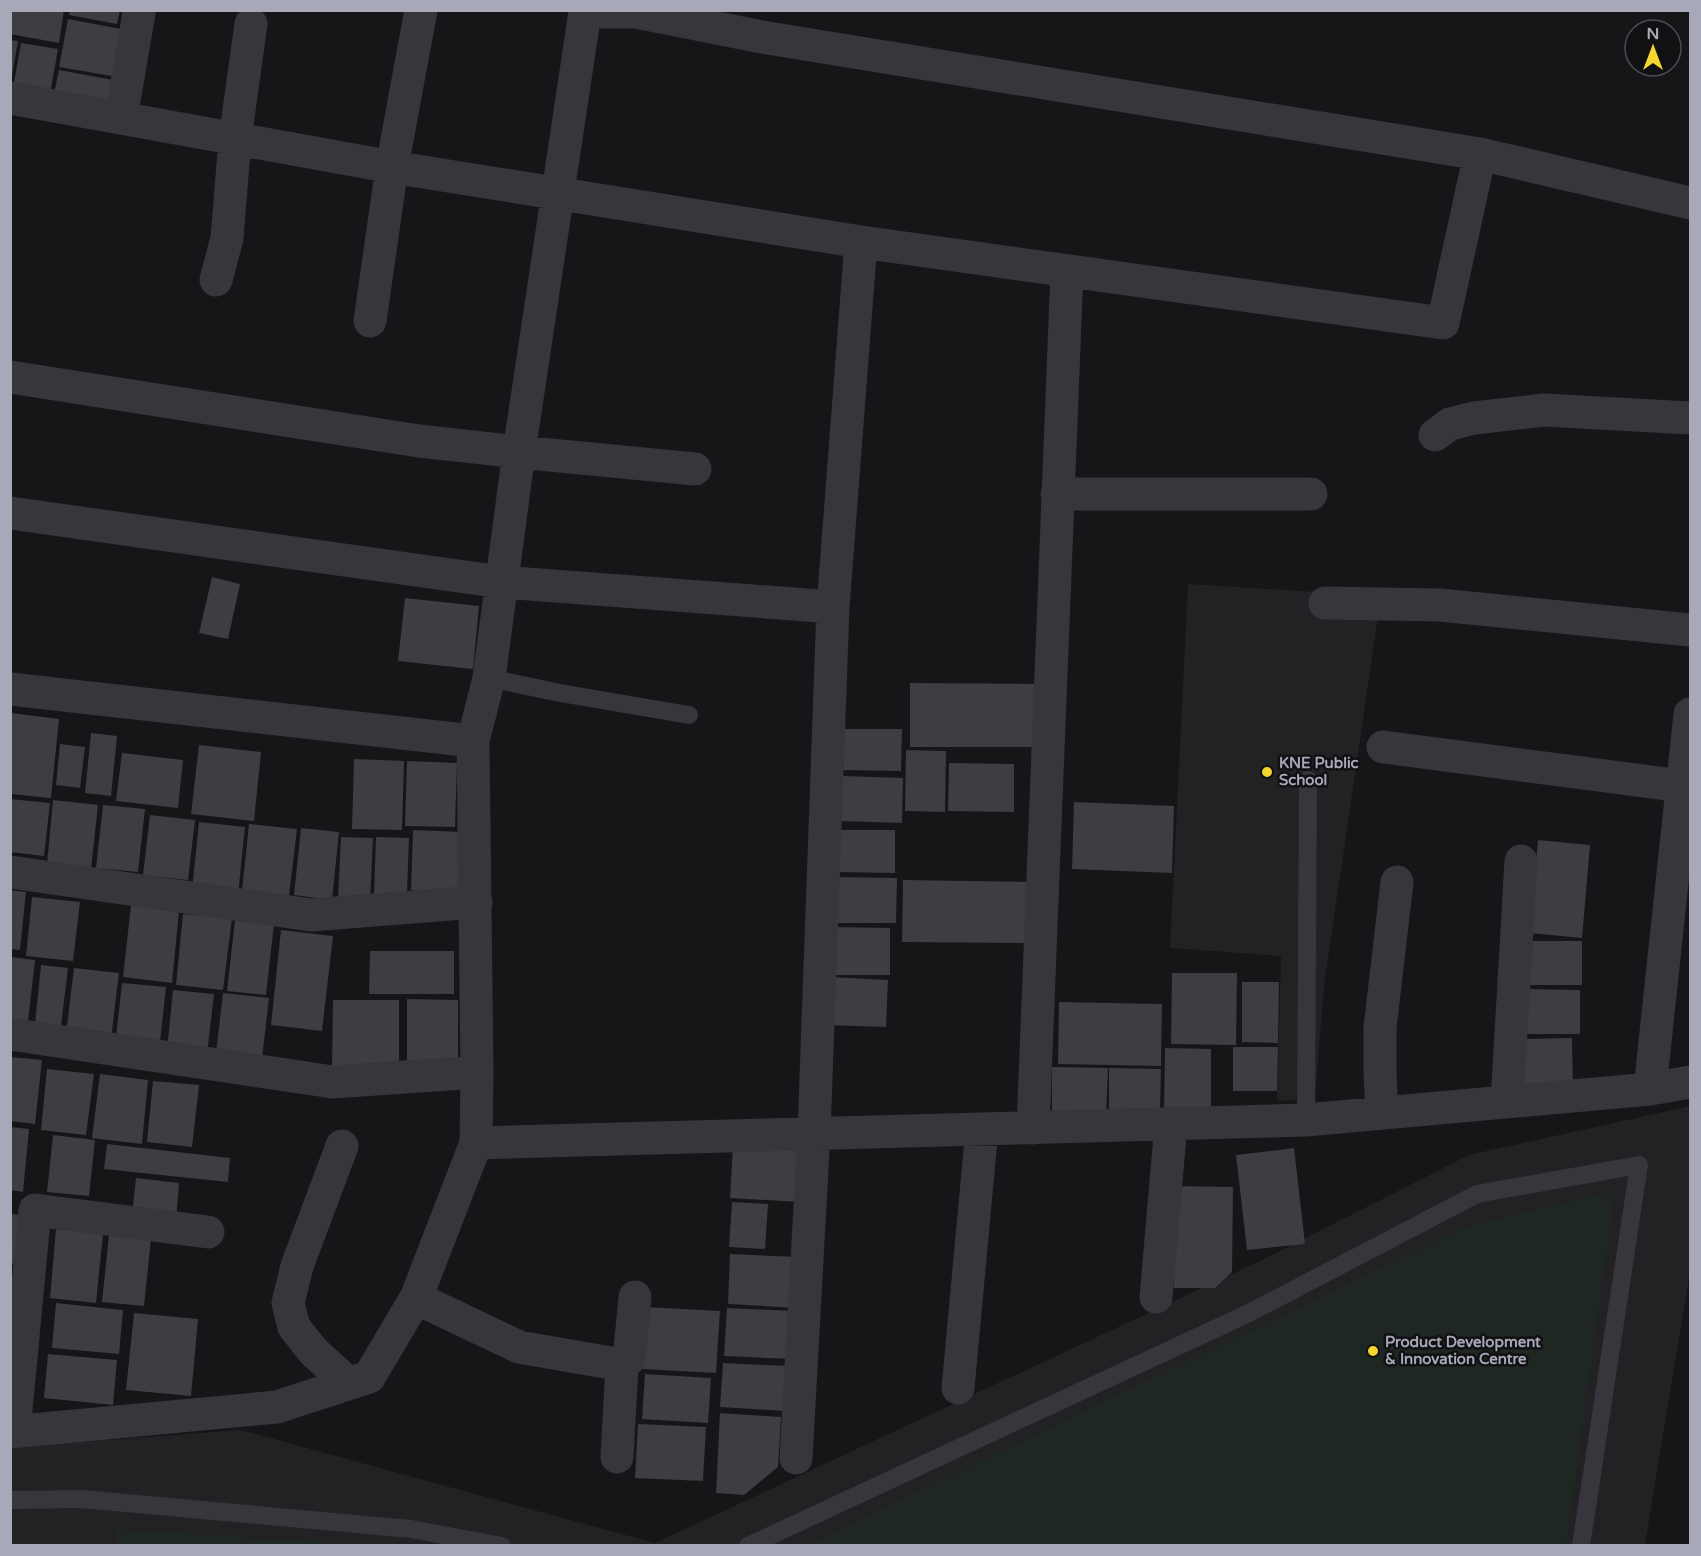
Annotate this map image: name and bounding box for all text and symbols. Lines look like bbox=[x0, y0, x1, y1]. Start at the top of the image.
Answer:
north arrow bbox=[1623, 18, 1683, 78]
text: N bbox=[1647, 24, 1659, 44]
place label: KNE Public School bbox=[1279, 754, 1359, 789]
marker: KNE Public School bbox=[1260, 765, 1274, 779]
place label: Product Development & Innovation Centre bbox=[1385, 1333, 1541, 1368]
marker: Product Development & Innovation Centre bbox=[1366, 1344, 1380, 1358]

